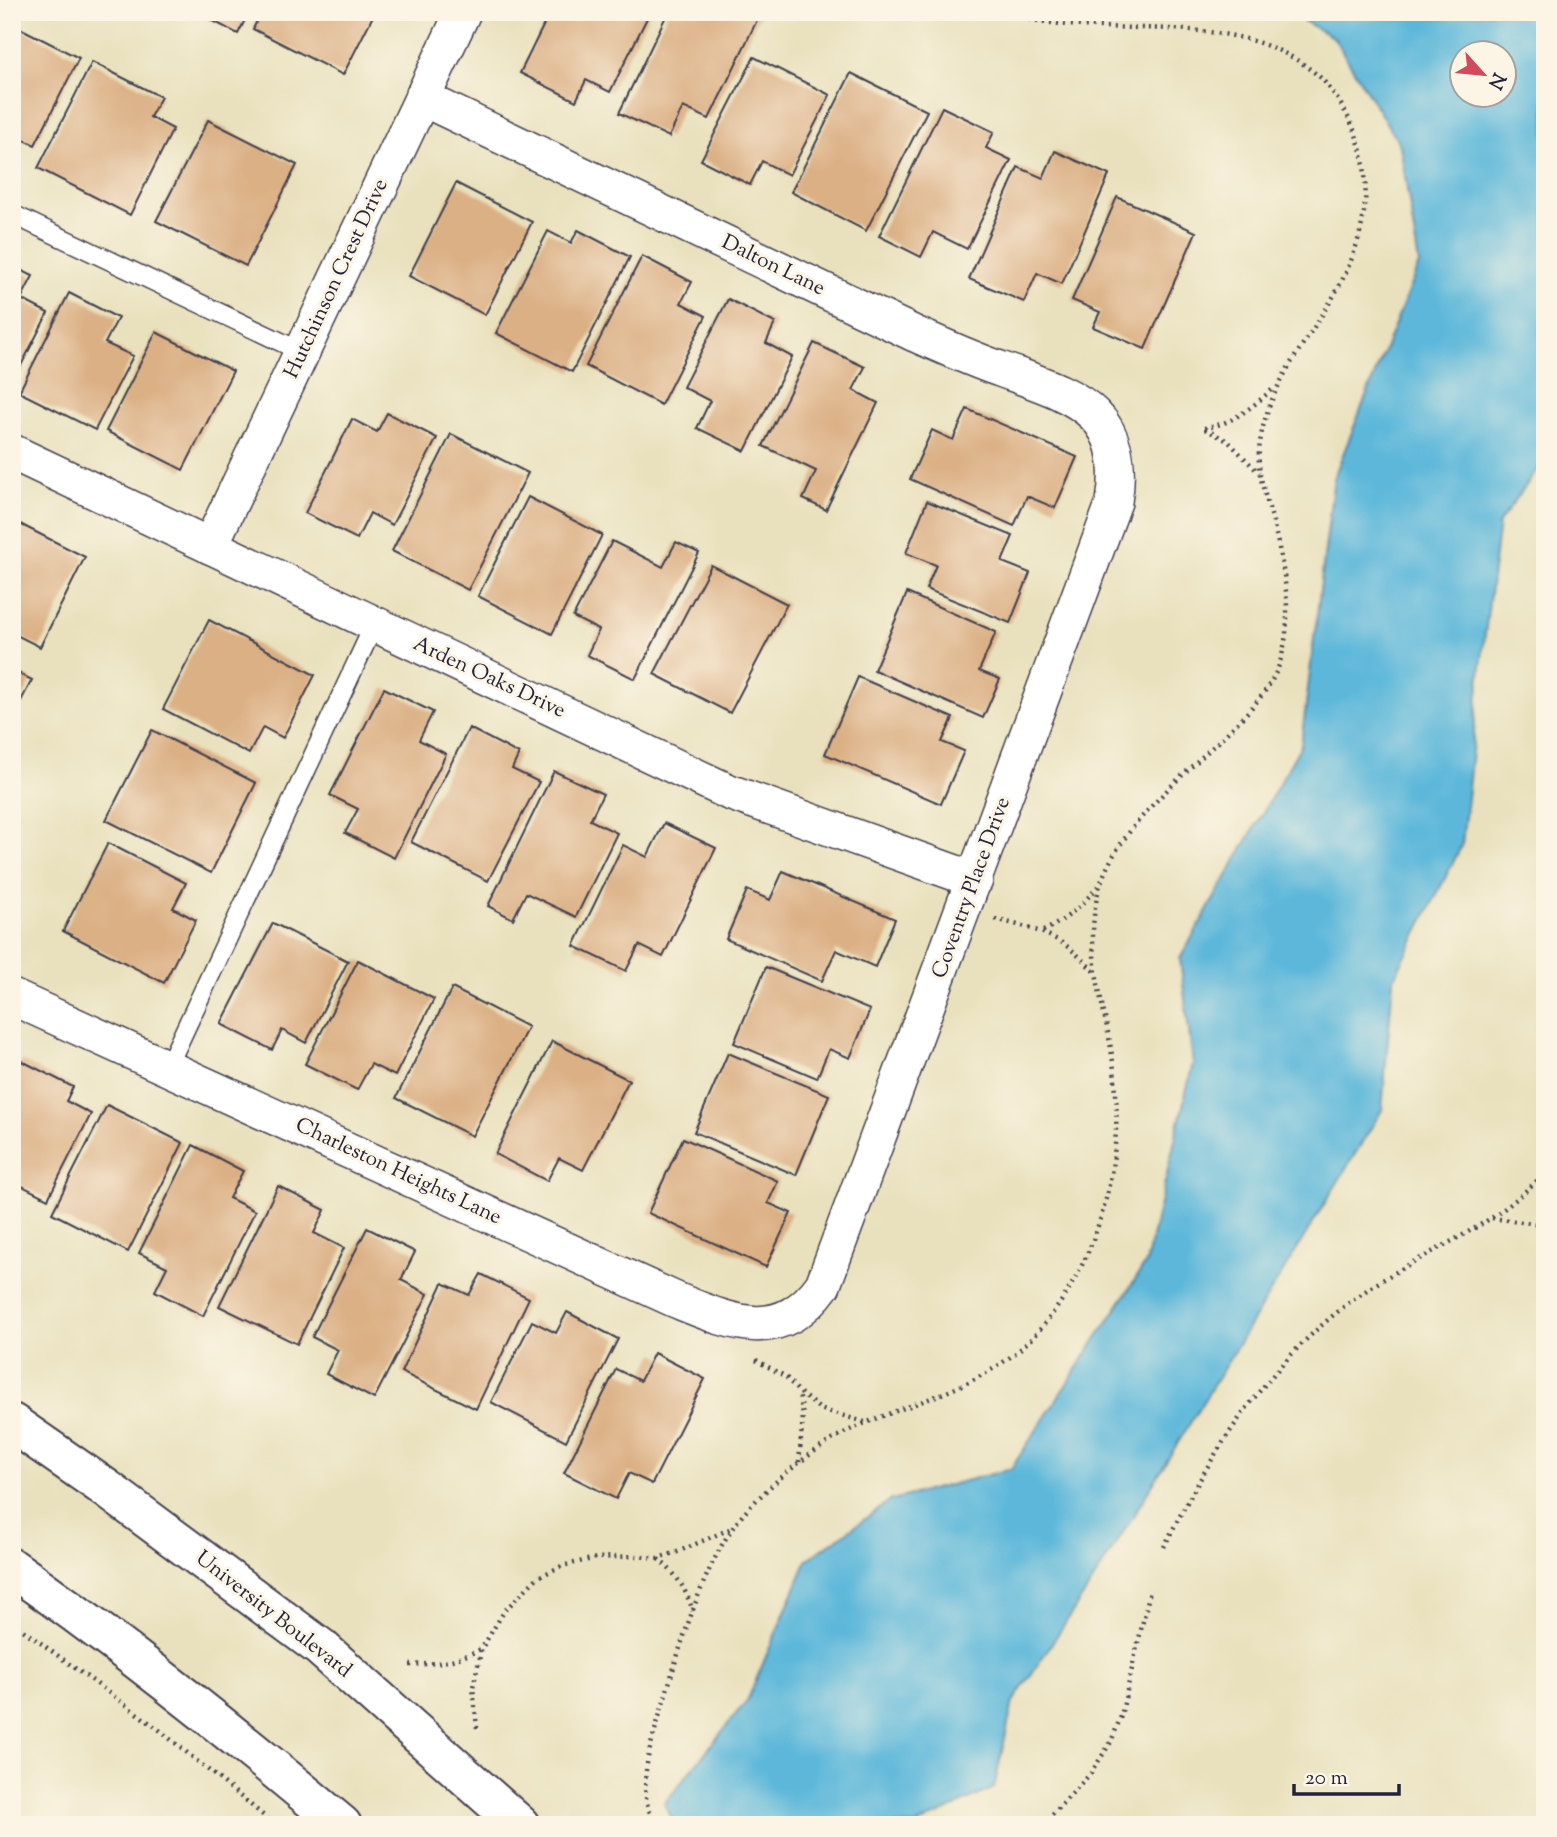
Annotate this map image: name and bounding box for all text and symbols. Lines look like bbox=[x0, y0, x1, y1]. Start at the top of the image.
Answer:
north arrow bbox=[1448, 38, 1518, 108]
text: N bbox=[1480, 68, 1511, 93]
street label: Hutchinson Crest Drive bbox=[277, 174, 397, 384]
street label: Dalton Lane bbox=[716, 228, 830, 304]
street label: Arden Oaks Drive bbox=[408, 630, 570, 726]
street label: Coventry Place Drive bbox=[925, 793, 1019, 983]
street label: Charleston Heights Lane bbox=[290, 1111, 506, 1233]
street label: University Boulevard bbox=[188, 1544, 358, 1686]
scale bar bbox=[1294, 1753, 1400, 1797]
text: 20 m bbox=[1305, 1764, 1348, 1794]

